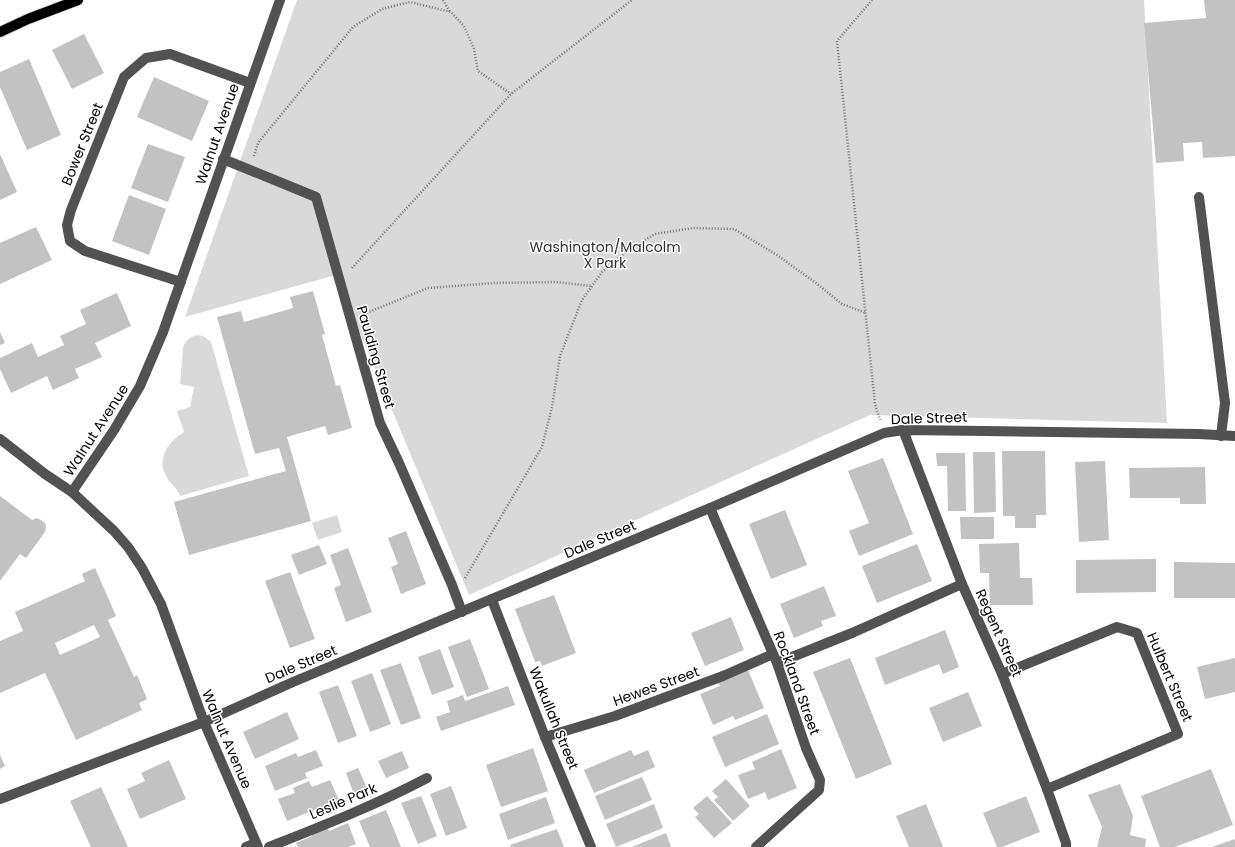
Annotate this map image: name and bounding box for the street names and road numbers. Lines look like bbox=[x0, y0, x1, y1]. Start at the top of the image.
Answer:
street label: Walnut Avenue bbox=[190, 80, 244, 187]
street label: Bower Street bbox=[56, 100, 108, 188]
street label: Paulding Street bbox=[352, 303, 400, 411]
street label: Walnut Avenue bbox=[59, 380, 133, 480]
street label: Dale Street bbox=[891, 407, 967, 429]
street label: Dale Street bbox=[561, 515, 639, 563]
street label: Regent Street bbox=[971, 586, 1027, 680]
street label: Rockland Street bbox=[769, 628, 825, 738]
street label: Hulbert Street bbox=[1142, 629, 1198, 725]
street label: Dale Street bbox=[262, 640, 340, 688]
street label: Hewes Street bbox=[610, 661, 702, 711]
street label: Wakullah Street bbox=[524, 664, 584, 772]
street label: Walnut Avenue bbox=[197, 686, 257, 792]
street label: Leslie Park bbox=[306, 778, 380, 824]

